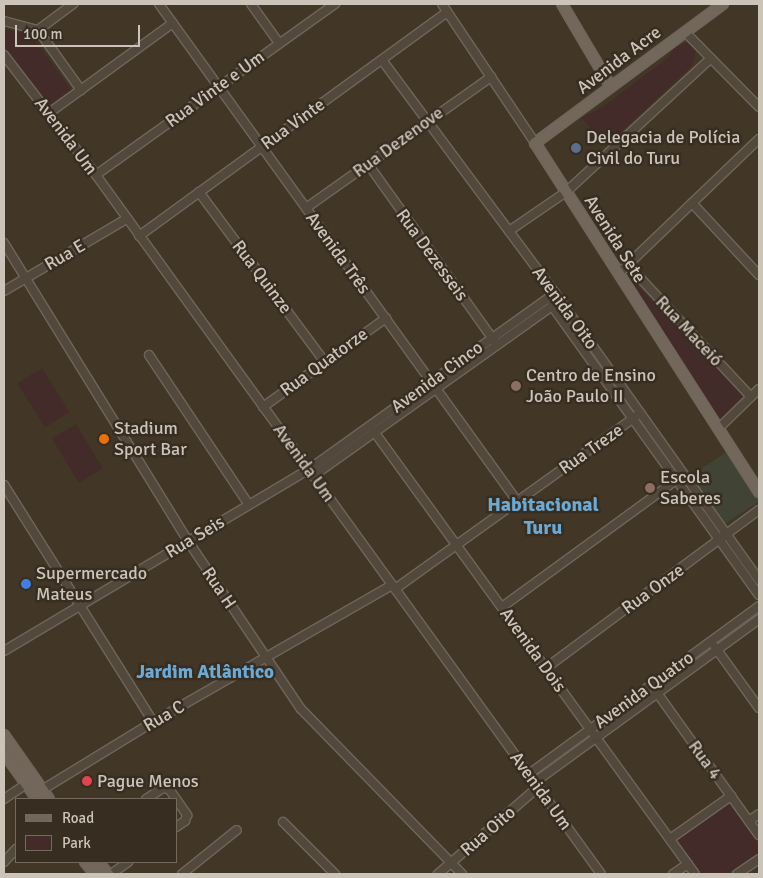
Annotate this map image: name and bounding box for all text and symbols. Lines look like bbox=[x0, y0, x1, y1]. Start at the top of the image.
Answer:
scale bar bbox=[18, 15, 142, 47]
street label: Avenida Acre bbox=[573, 21, 665, 99]
text: 100 m bbox=[23, 25, 63, 43]
street label: Rua Vinte e Um bbox=[161, 46, 269, 132]
street label: Avenida Um bbox=[30, 93, 102, 179]
street label: Rua Vinte bbox=[257, 94, 329, 154]
street label: Rua Dezenove bbox=[348, 102, 448, 182]
place label: Delegacia de Polícia Civil do Turu bbox=[586, 127, 740, 170]
marker: Delegacia de Polícia Civil do Turu bbox=[570, 142, 582, 154]
street label: Avenida Sete bbox=[580, 191, 650, 287]
street label: Rua Dezesseis bbox=[391, 205, 473, 305]
street label: Avenida Três bbox=[301, 208, 375, 298]
street label: Rua E bbox=[41, 235, 89, 275]
street label: Rua Quinze bbox=[227, 236, 297, 318]
street label: Avenida Oito bbox=[528, 262, 602, 354]
street label: Rua Maceió bbox=[651, 291, 727, 371]
street label: Rua Quatorze bbox=[276, 323, 372, 401]
street label: Avenida Cinco bbox=[387, 336, 487, 418]
place label: Centro de Ensino João Paulo II bbox=[526, 365, 656, 408]
marker: Centro de Ensino João Paulo II bbox=[510, 380, 522, 392]
place label: Stadium Sport Bar bbox=[114, 418, 187, 460]
street label: Rua Treze bbox=[555, 419, 627, 479]
street label: Avenida Um bbox=[268, 420, 340, 506]
marker: Stadium Sport Bar bbox=[98, 433, 110, 445]
place label: Escola Saberes bbox=[660, 467, 721, 509]
marker: Escola Saberes bbox=[644, 482, 656, 494]
district label: Habitacional Turu bbox=[487, 493, 599, 540]
street label: Rua Seis bbox=[162, 511, 228, 563]
street label: Rua Onze bbox=[618, 559, 688, 619]
place label: Supermercado Mateus bbox=[36, 563, 147, 606]
street label: Rua H bbox=[197, 563, 241, 613]
marker: Supermercado Mateus bbox=[20, 578, 32, 590]
street label: Avenida Dois bbox=[495, 604, 571, 696]
street label: Avenida Quatro bbox=[590, 647, 698, 733]
district label: Jardim Atlântico bbox=[136, 662, 274, 684]
street label: Rua C bbox=[139, 696, 189, 736]
street label: Rua 4 bbox=[684, 736, 726, 784]
street label: Avenida Um bbox=[505, 748, 577, 834]
place label: Pague Menos bbox=[97, 770, 199, 792]
marker: Pague Menos bbox=[81, 775, 93, 787]
legend bbox=[15, 798, 178, 863]
street label: Rua Oito bbox=[456, 801, 520, 861]
text: Road bbox=[62, 809, 94, 827]
text: Park bbox=[62, 834, 91, 852]

